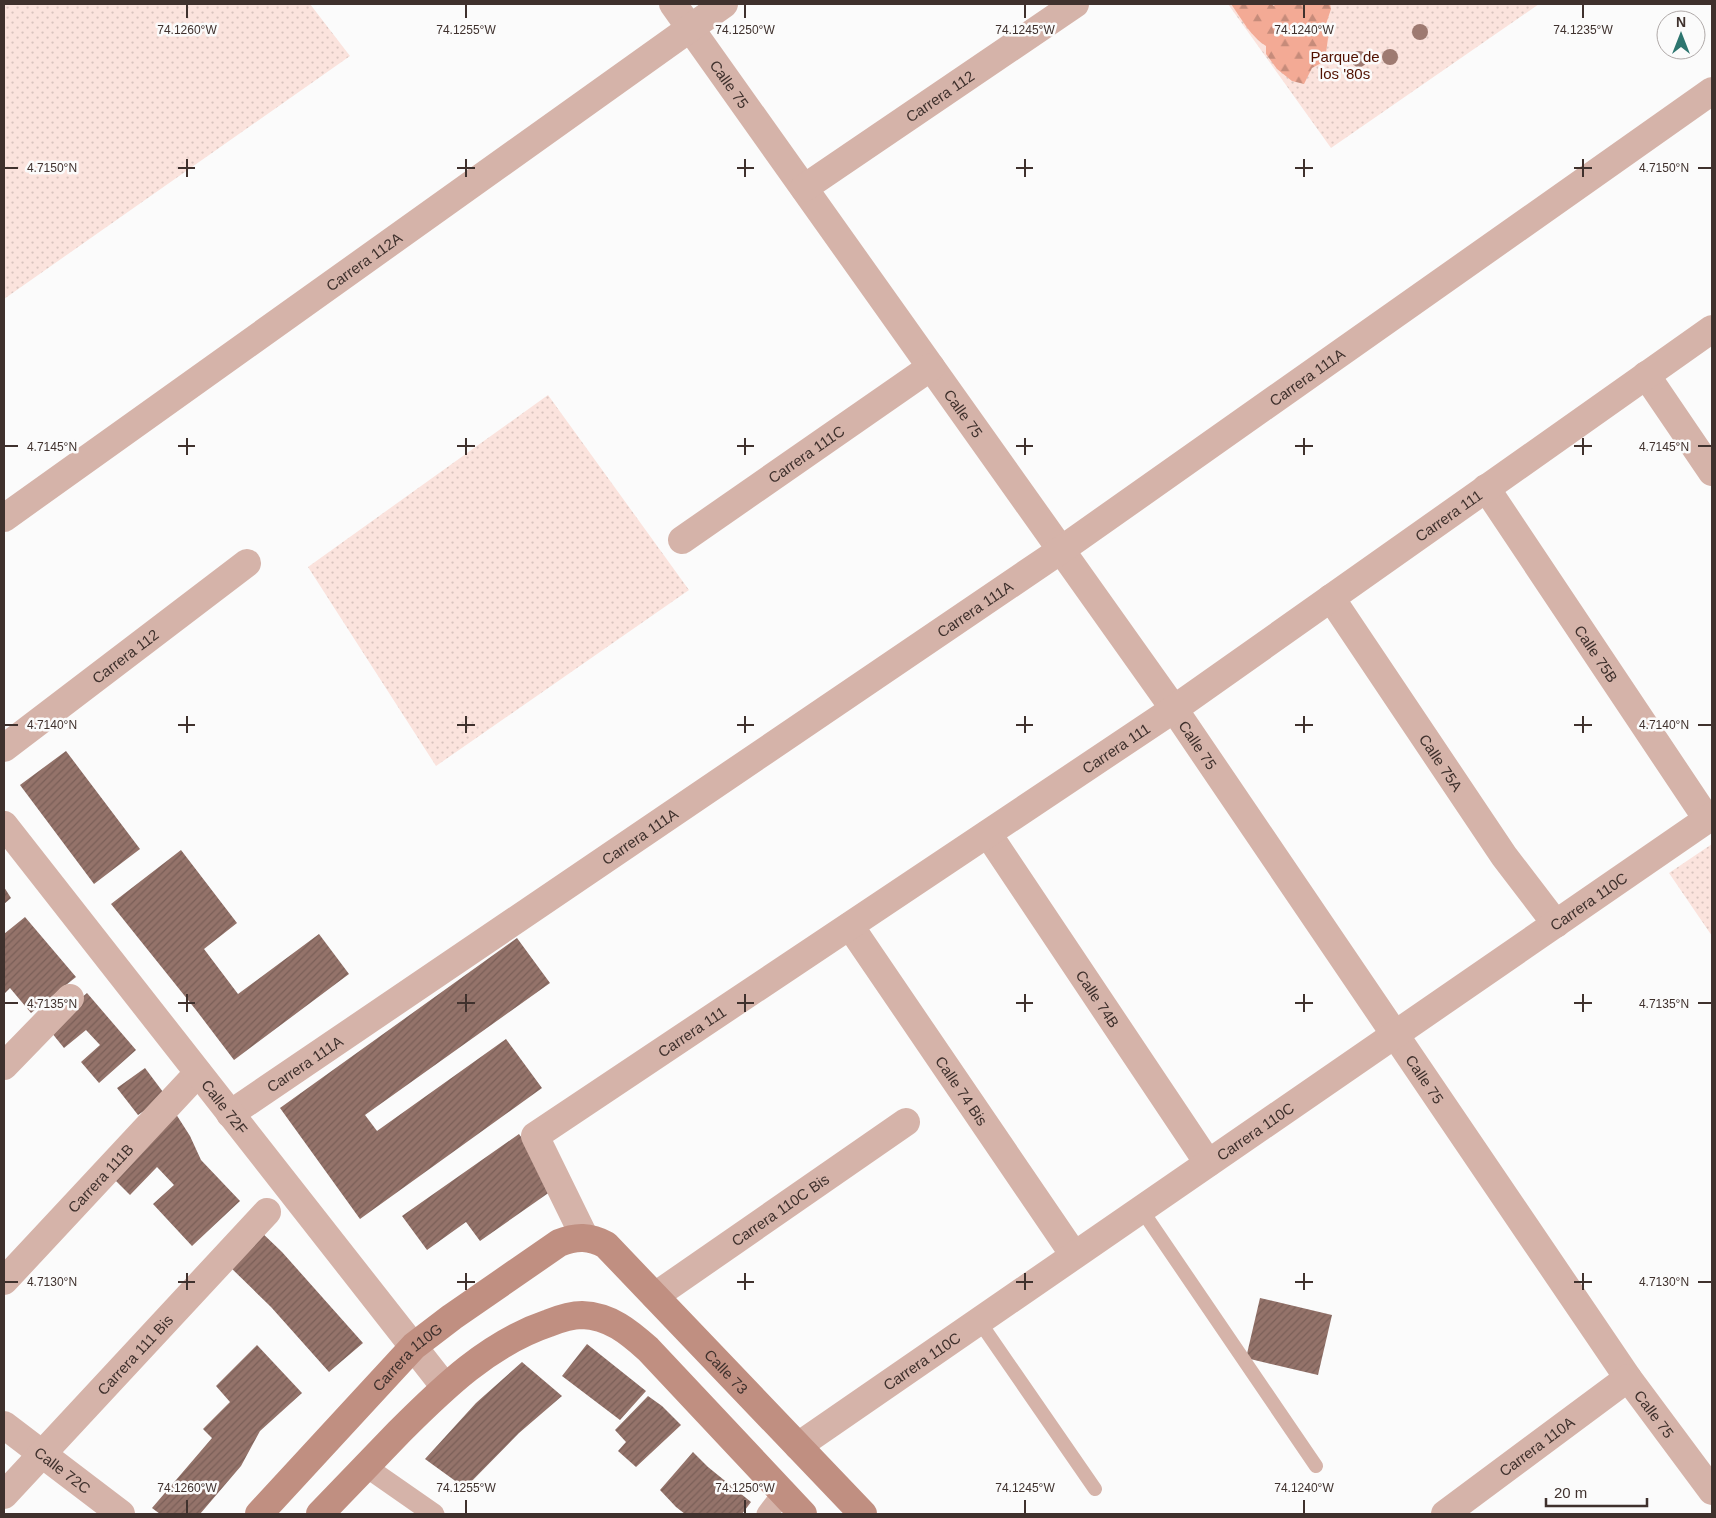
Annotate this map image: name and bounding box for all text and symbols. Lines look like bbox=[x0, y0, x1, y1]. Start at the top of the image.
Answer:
north arrow bbox=[1656, 10, 1706, 60]
text: N bbox=[1676, 14, 1686, 30]
text: 74.1260°W bbox=[157, 23, 217, 37]
text: 74.1255°W bbox=[436, 23, 496, 37]
text: 74.1250°W bbox=[715, 23, 775, 37]
text: 74.1245°W bbox=[995, 23, 1055, 37]
text: 74.1240°W bbox=[1274, 23, 1334, 37]
text: 74.1235°W bbox=[1553, 23, 1613, 37]
park label: Parque de los '80s bbox=[1310, 48, 1380, 82]
street label: Calle 75 bbox=[707, 57, 753, 111]
street label: Carrera 112 bbox=[902, 67, 977, 125]
text: 4.7150°N bbox=[27, 161, 77, 175]
text: 4.7150°N bbox=[1639, 161, 1689, 175]
street label: Carrera 112A bbox=[323, 228, 405, 294]
street label: Carrera 111A bbox=[1266, 344, 1348, 409]
street label: Calle 75 bbox=[941, 386, 987, 441]
street label: Carrera 111C bbox=[765, 421, 847, 486]
text: 4.7145°N bbox=[27, 440, 77, 454]
text: 4.7145°N bbox=[1639, 440, 1689, 454]
street label: Carrera 111 bbox=[1412, 486, 1485, 545]
street label: Carrera 111A bbox=[934, 577, 1016, 640]
street label: Calle 75B bbox=[1571, 622, 1622, 685]
street label: Carrera 112 bbox=[88, 625, 162, 687]
street label: Calle 75 bbox=[1176, 717, 1221, 772]
text: 4.7140°N bbox=[27, 718, 77, 732]
text: 4.7140°N bbox=[1639, 718, 1689, 732]
street label: Carrera 111 bbox=[1079, 719, 1153, 777]
street label: Calle 75A bbox=[1416, 731, 1466, 794]
street label: Carrera 111A bbox=[598, 804, 681, 868]
street label: Carrera 110C bbox=[1547, 869, 1630, 934]
street label: Calle 74B bbox=[1073, 967, 1123, 1030]
text: 4.7135°N bbox=[27, 997, 77, 1011]
text: 4.7135°N bbox=[1639, 997, 1689, 1011]
street label: Carrera 111 bbox=[655, 1003, 729, 1060]
street label: Carrera 111A bbox=[263, 1032, 346, 1095]
street label: Calle 75 bbox=[1403, 1051, 1448, 1107]
street label: Calle 74 Bis bbox=[932, 1053, 992, 1128]
street label: Calle 72F bbox=[198, 1076, 252, 1137]
street label: Carrera 110C bbox=[1213, 1098, 1297, 1164]
street label: Carrera 111B bbox=[64, 1140, 136, 1216]
street label: Carrera 110C Bis bbox=[728, 1170, 832, 1249]
text: 4.7130°N bbox=[27, 1275, 77, 1289]
text: 4.7130°N bbox=[1639, 1275, 1689, 1289]
street label: Carrera 111 Bis bbox=[93, 1311, 176, 1398]
street label: Carrera 110G bbox=[368, 1319, 445, 1394]
street label: Carrera 110C bbox=[880, 1328, 963, 1393]
street label: Calle 73 bbox=[701, 1345, 752, 1397]
street label: Calle 75 bbox=[1631, 1387, 1678, 1441]
street label: Carrera 110A bbox=[1496, 1413, 1577, 1479]
street label: Calle 72C bbox=[32, 1443, 94, 1497]
scale bar bbox=[1546, 1476, 1647, 1508]
text: 74.1260°W bbox=[157, 1481, 217, 1495]
text: 74.1255°W bbox=[436, 1481, 496, 1495]
text: 74.1250°W bbox=[715, 1481, 775, 1495]
text: 74.1245°W bbox=[995, 1481, 1055, 1495]
text: 74.1240°W bbox=[1274, 1481, 1334, 1495]
text: 20 m bbox=[1554, 1484, 1587, 1501]

